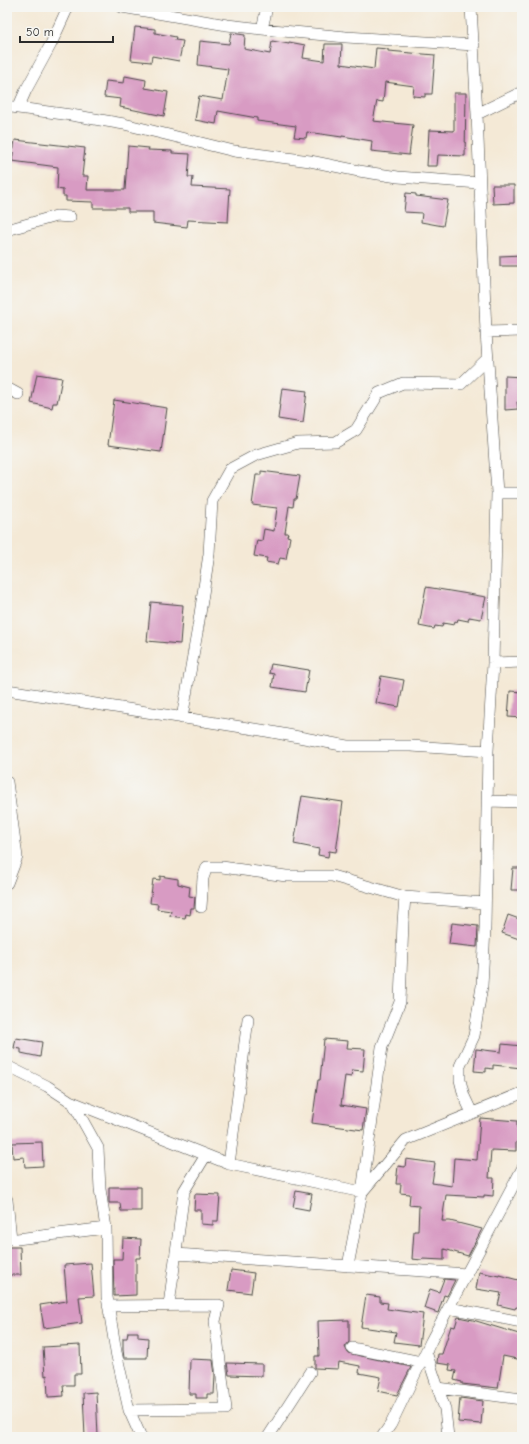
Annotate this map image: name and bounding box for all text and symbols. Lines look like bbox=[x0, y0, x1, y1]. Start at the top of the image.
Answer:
scale bar bbox=[20, 18, 113, 44]
text: 50 m bbox=[26, 25, 54, 39]

